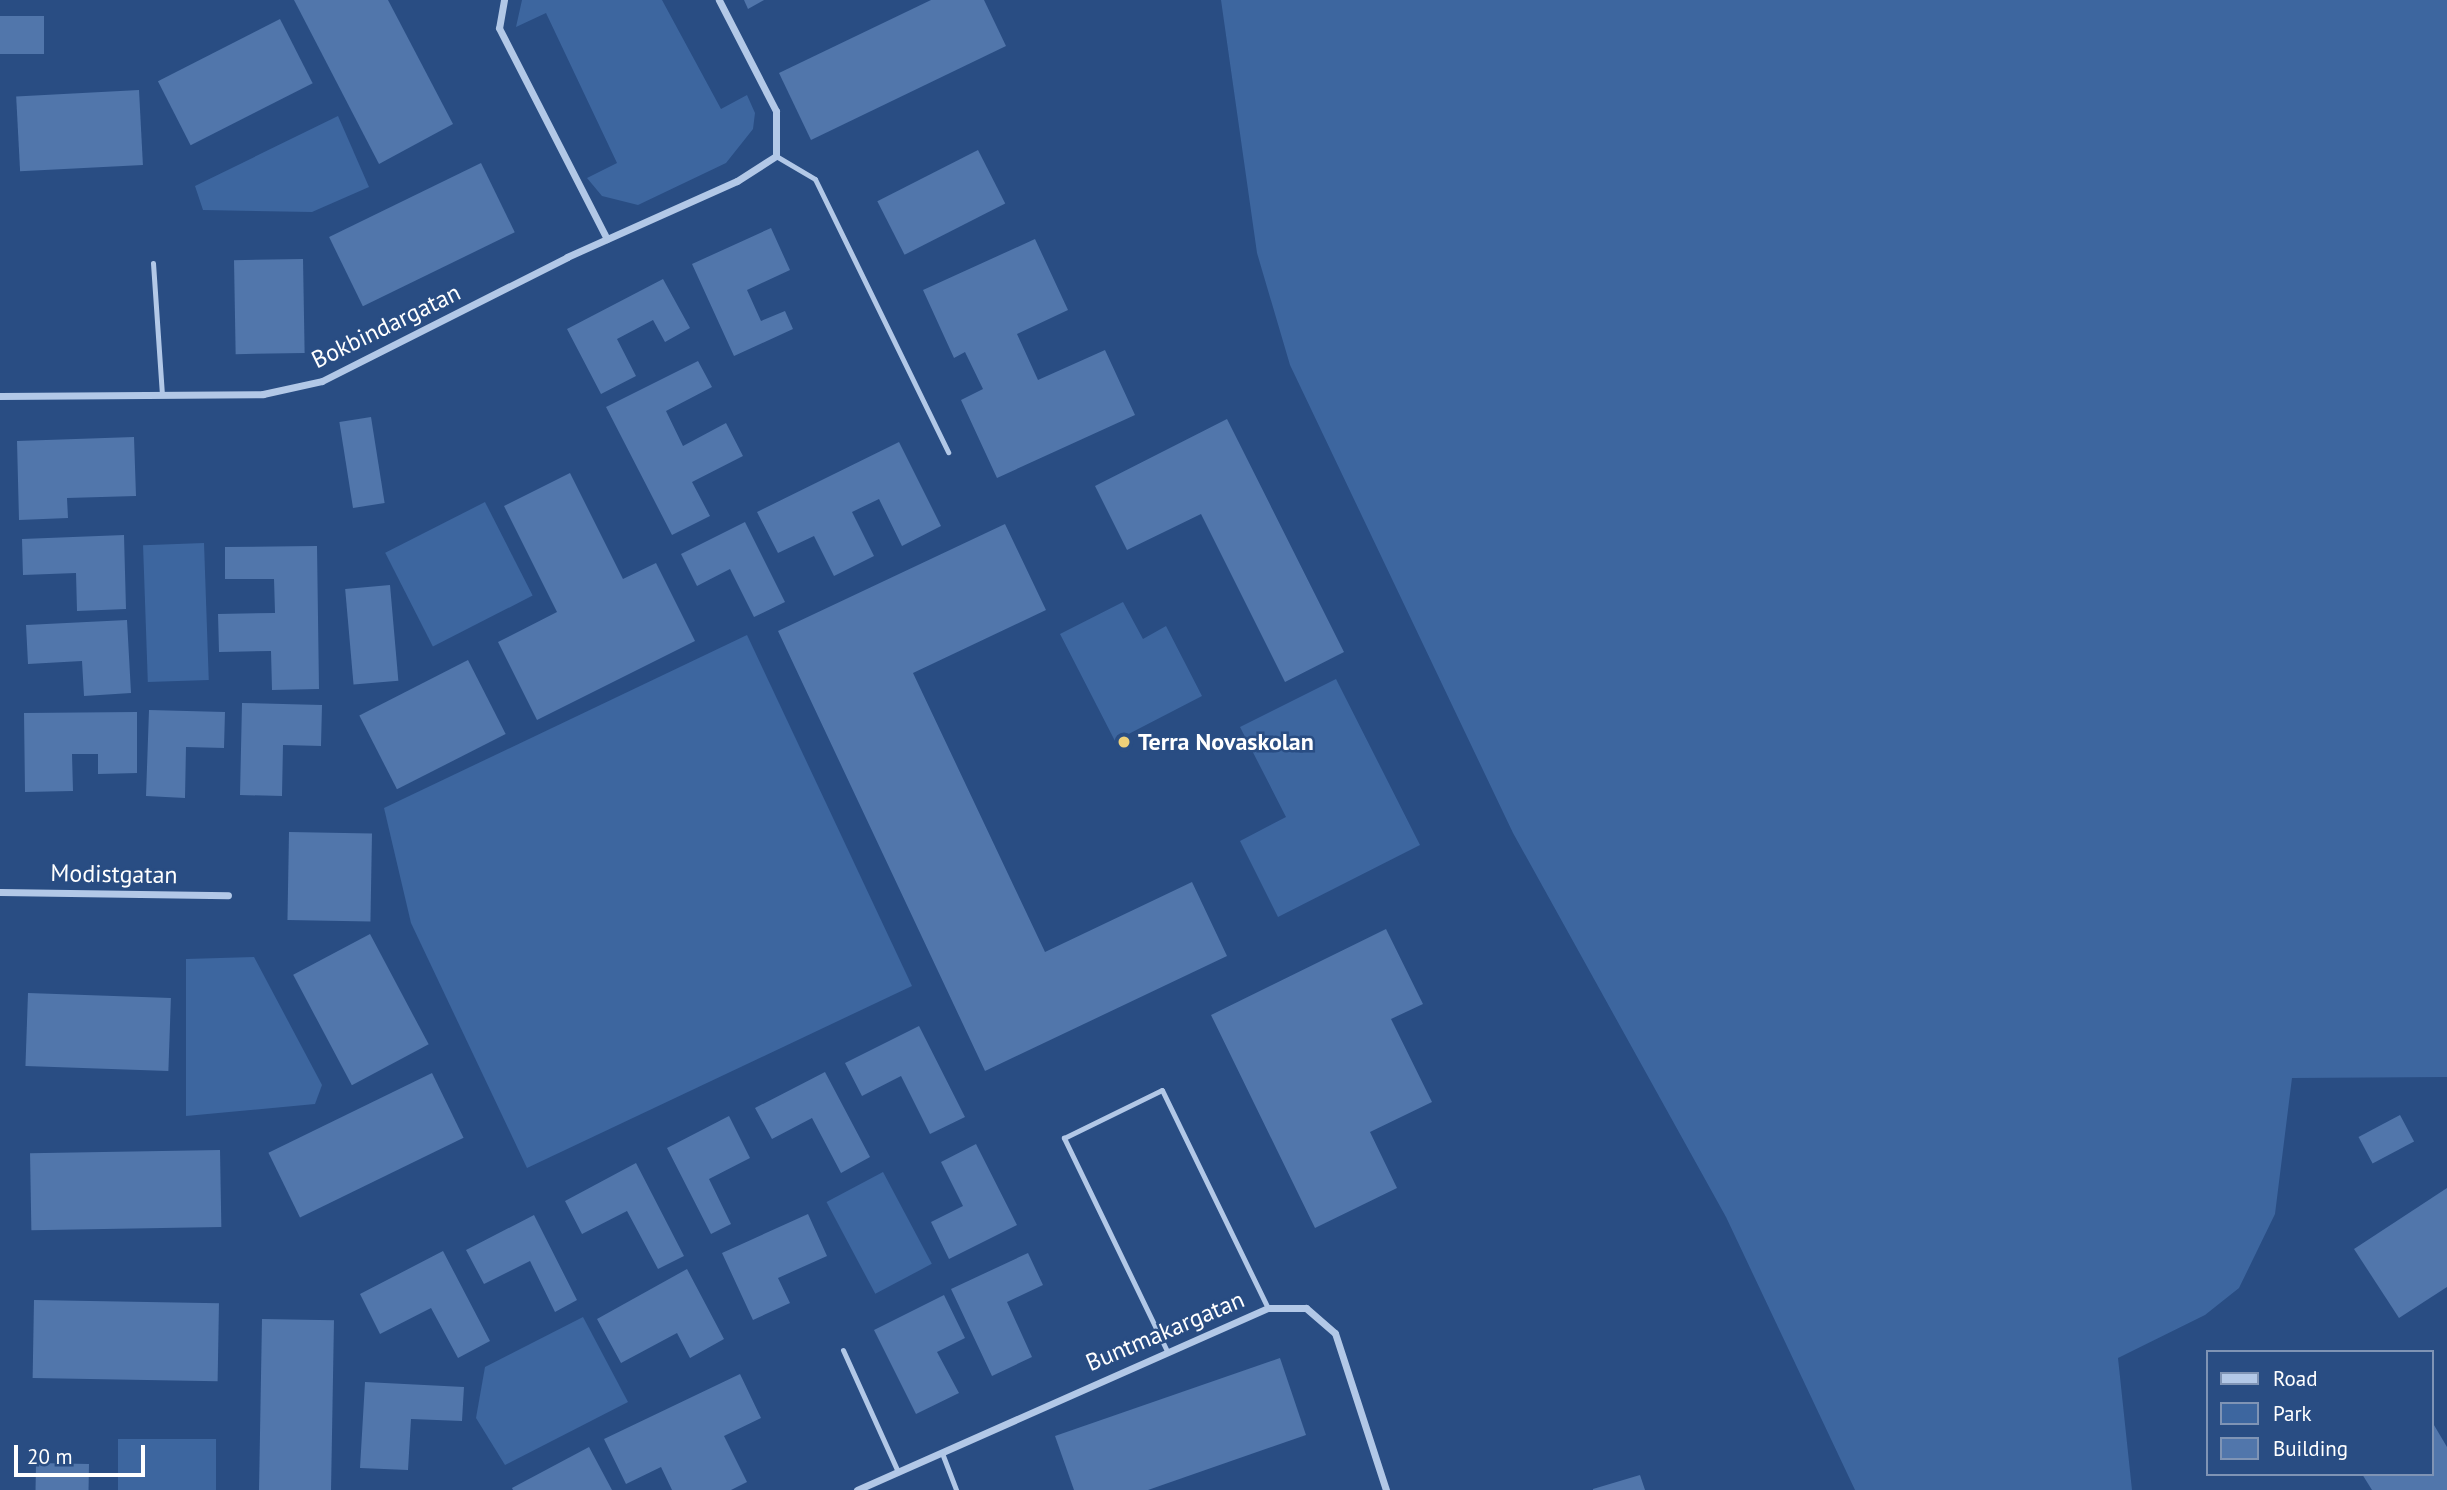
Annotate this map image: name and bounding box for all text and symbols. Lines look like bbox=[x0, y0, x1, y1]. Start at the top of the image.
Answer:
street label: Bokbindargatan bbox=[307, 278, 465, 374]
place label: Terra Novaskolan bbox=[1138, 728, 1314, 756]
marker: Terra Novaskolan bbox=[1116, 734, 1132, 750]
street label: Modistgatan bbox=[50, 858, 178, 890]
street label: Buntmakargatan bbox=[1082, 1285, 1248, 1377]
legend bbox=[2206, 1350, 2433, 1476]
text: Road bbox=[2273, 1365, 2317, 1392]
text: Park bbox=[2273, 1400, 2312, 1427]
scale bar bbox=[18, 1430, 149, 1474]
text: Building bbox=[2273, 1435, 2348, 1462]
text: 20 m bbox=[27, 1443, 73, 1470]

